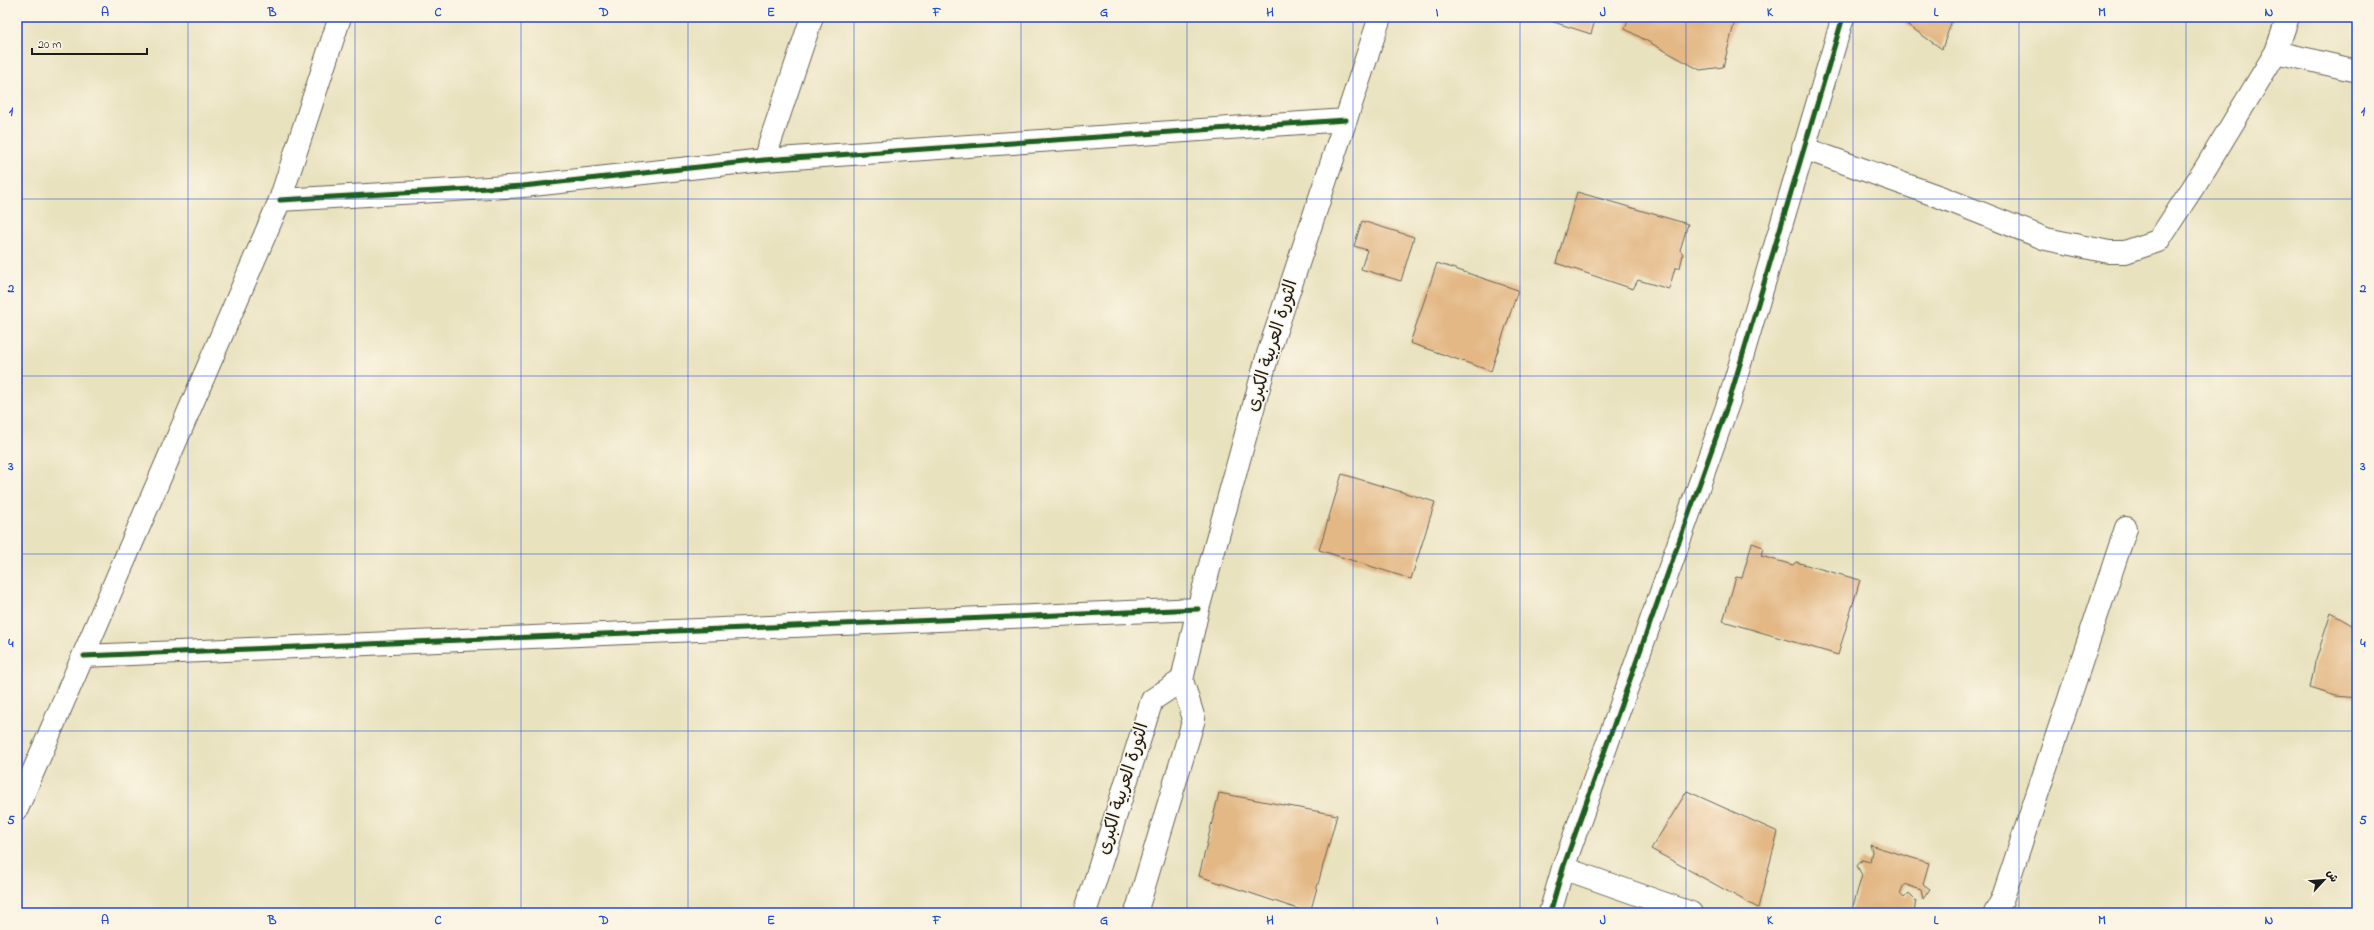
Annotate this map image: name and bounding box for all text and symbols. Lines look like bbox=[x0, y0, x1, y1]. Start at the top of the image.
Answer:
text: A bbox=[101, 3, 109, 22]
text: B bbox=[267, 3, 277, 22]
text: C bbox=[434, 3, 442, 22]
text: D bbox=[598, 3, 609, 22]
text: E bbox=[767, 3, 775, 22]
text: F bbox=[932, 3, 942, 22]
text: G bbox=[1100, 3, 1108, 22]
text: H bbox=[1266, 3, 1274, 22]
text: I bbox=[1435, 3, 1439, 22]
text: J bbox=[1600, 3, 1606, 22]
text: K bbox=[1767, 3, 1774, 22]
text: L bbox=[1934, 3, 1940, 22]
text: M bbox=[2098, 3, 2106, 22]
text: N bbox=[2265, 3, 2274, 22]
scale bar bbox=[32, 30, 147, 56]
text: 20 m bbox=[38, 36, 61, 54]
text: 1 bbox=[9, 102, 14, 121]
text: 1 bbox=[2361, 102, 2366, 121]
street label: الثورة العربية الكبرى bbox=[1241, 277, 1305, 415]
text: 2 bbox=[7, 279, 15, 298]
text: 2 bbox=[2359, 279, 2367, 298]
text: 3 bbox=[7, 457, 14, 476]
text: 3 bbox=[2359, 457, 2366, 476]
text: 4 bbox=[7, 634, 14, 653]
text: 4 bbox=[2359, 634, 2366, 653]
street label: الثورة العربية الكبرى bbox=[1092, 720, 1156, 858]
text: 5 bbox=[7, 811, 15, 830]
text: 5 bbox=[2359, 811, 2367, 830]
north arrow bbox=[2304, 860, 2344, 900]
text: ش bbox=[2322, 867, 2342, 885]
text: A bbox=[101, 911, 109, 930]
text: B bbox=[267, 911, 277, 930]
text: C bbox=[434, 911, 442, 930]
text: D bbox=[598, 911, 609, 930]
text: E bbox=[767, 911, 775, 930]
text: F bbox=[932, 911, 942, 930]
text: G bbox=[1100, 911, 1108, 930]
text: H bbox=[1266, 911, 1274, 930]
text: I bbox=[1435, 911, 1439, 930]
text: J bbox=[1600, 911, 1606, 930]
text: K bbox=[1767, 911, 1774, 930]
text: L bbox=[1934, 911, 1940, 930]
text: M bbox=[2098, 911, 2106, 930]
text: N bbox=[2265, 911, 2274, 930]

